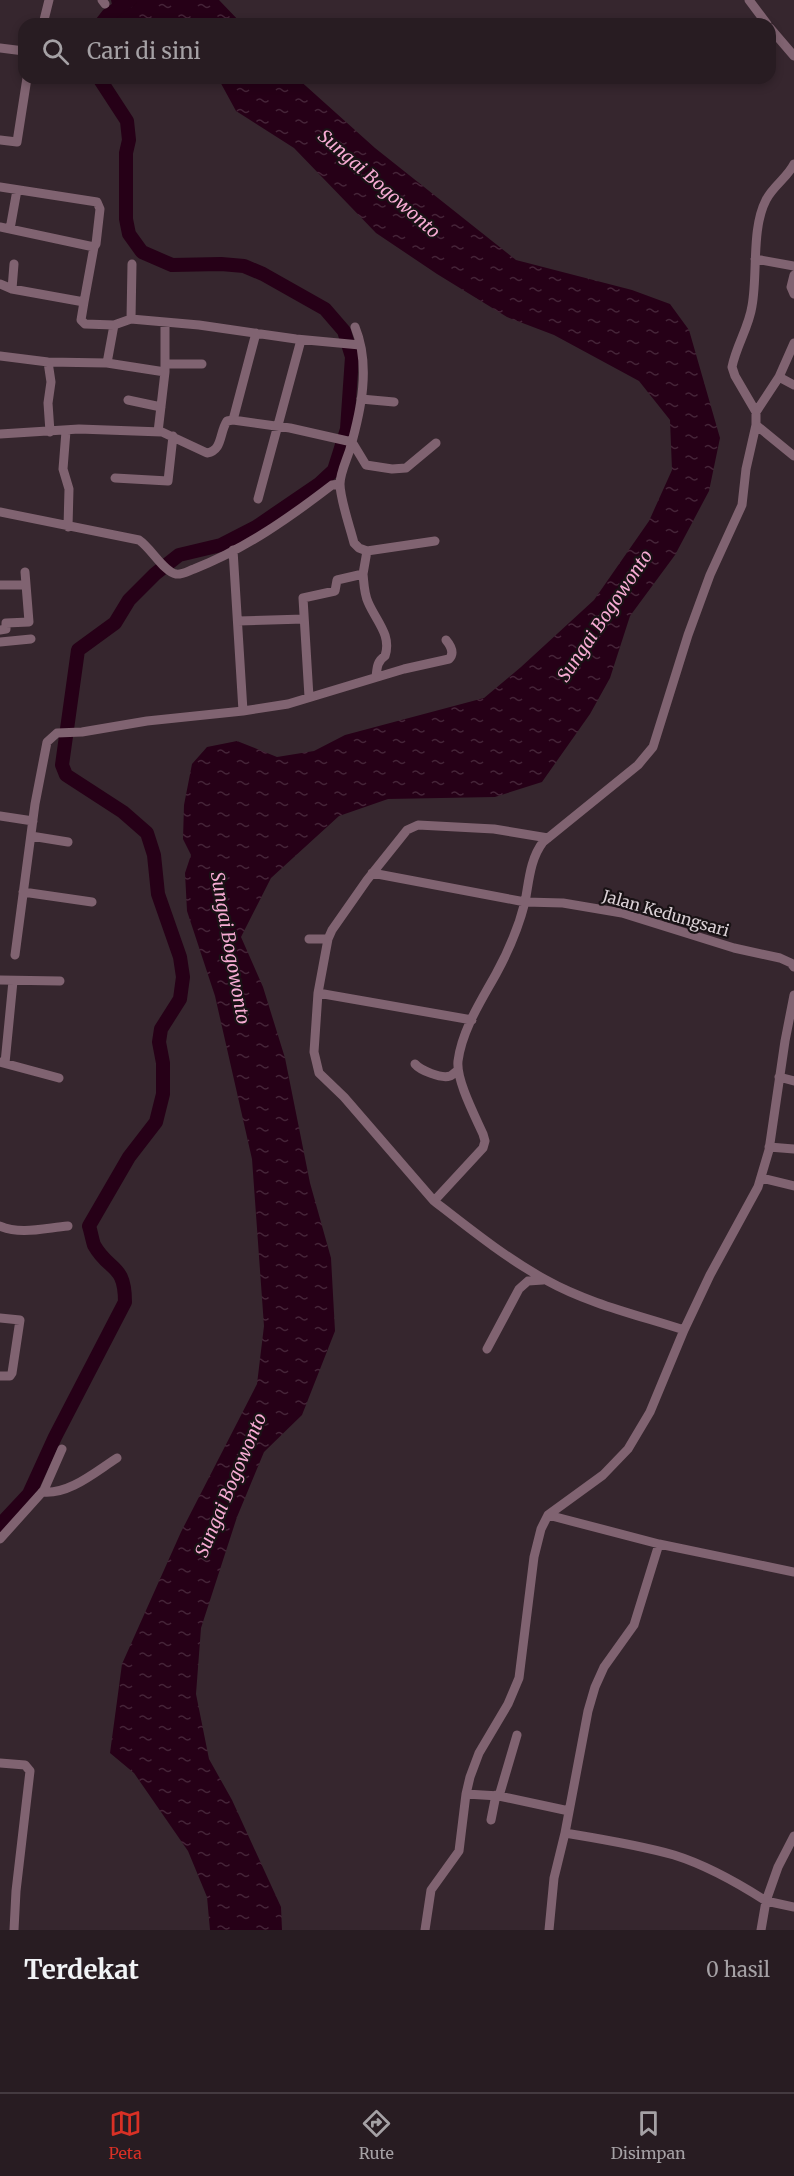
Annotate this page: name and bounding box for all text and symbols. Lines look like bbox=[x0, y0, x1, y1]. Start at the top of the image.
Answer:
search box bbox=[18, 18, 776, 84]
icon: search bbox=[39, 35, 72, 68]
text: Cari di sini bbox=[87, 37, 201, 65]
water label: Sungai Bogowonto bbox=[314, 124, 445, 243]
water label: Sungai Bogowonto bbox=[552, 545, 657, 686]
water label: Sungai Bogowonto bbox=[206, 870, 255, 1026]
street label: Jalan Kedungsari bbox=[599, 885, 732, 941]
water label: Sungai Bogowonto bbox=[190, 1409, 271, 1560]
text: Terdekat bbox=[24, 1953, 139, 1986]
text: 0 hasil bbox=[706, 1957, 770, 1982]
tab: Peta bbox=[108, 2107, 142, 2163]
tab: Rute bbox=[359, 2107, 394, 2163]
tab: Disimpan bbox=[611, 2107, 686, 2163]

